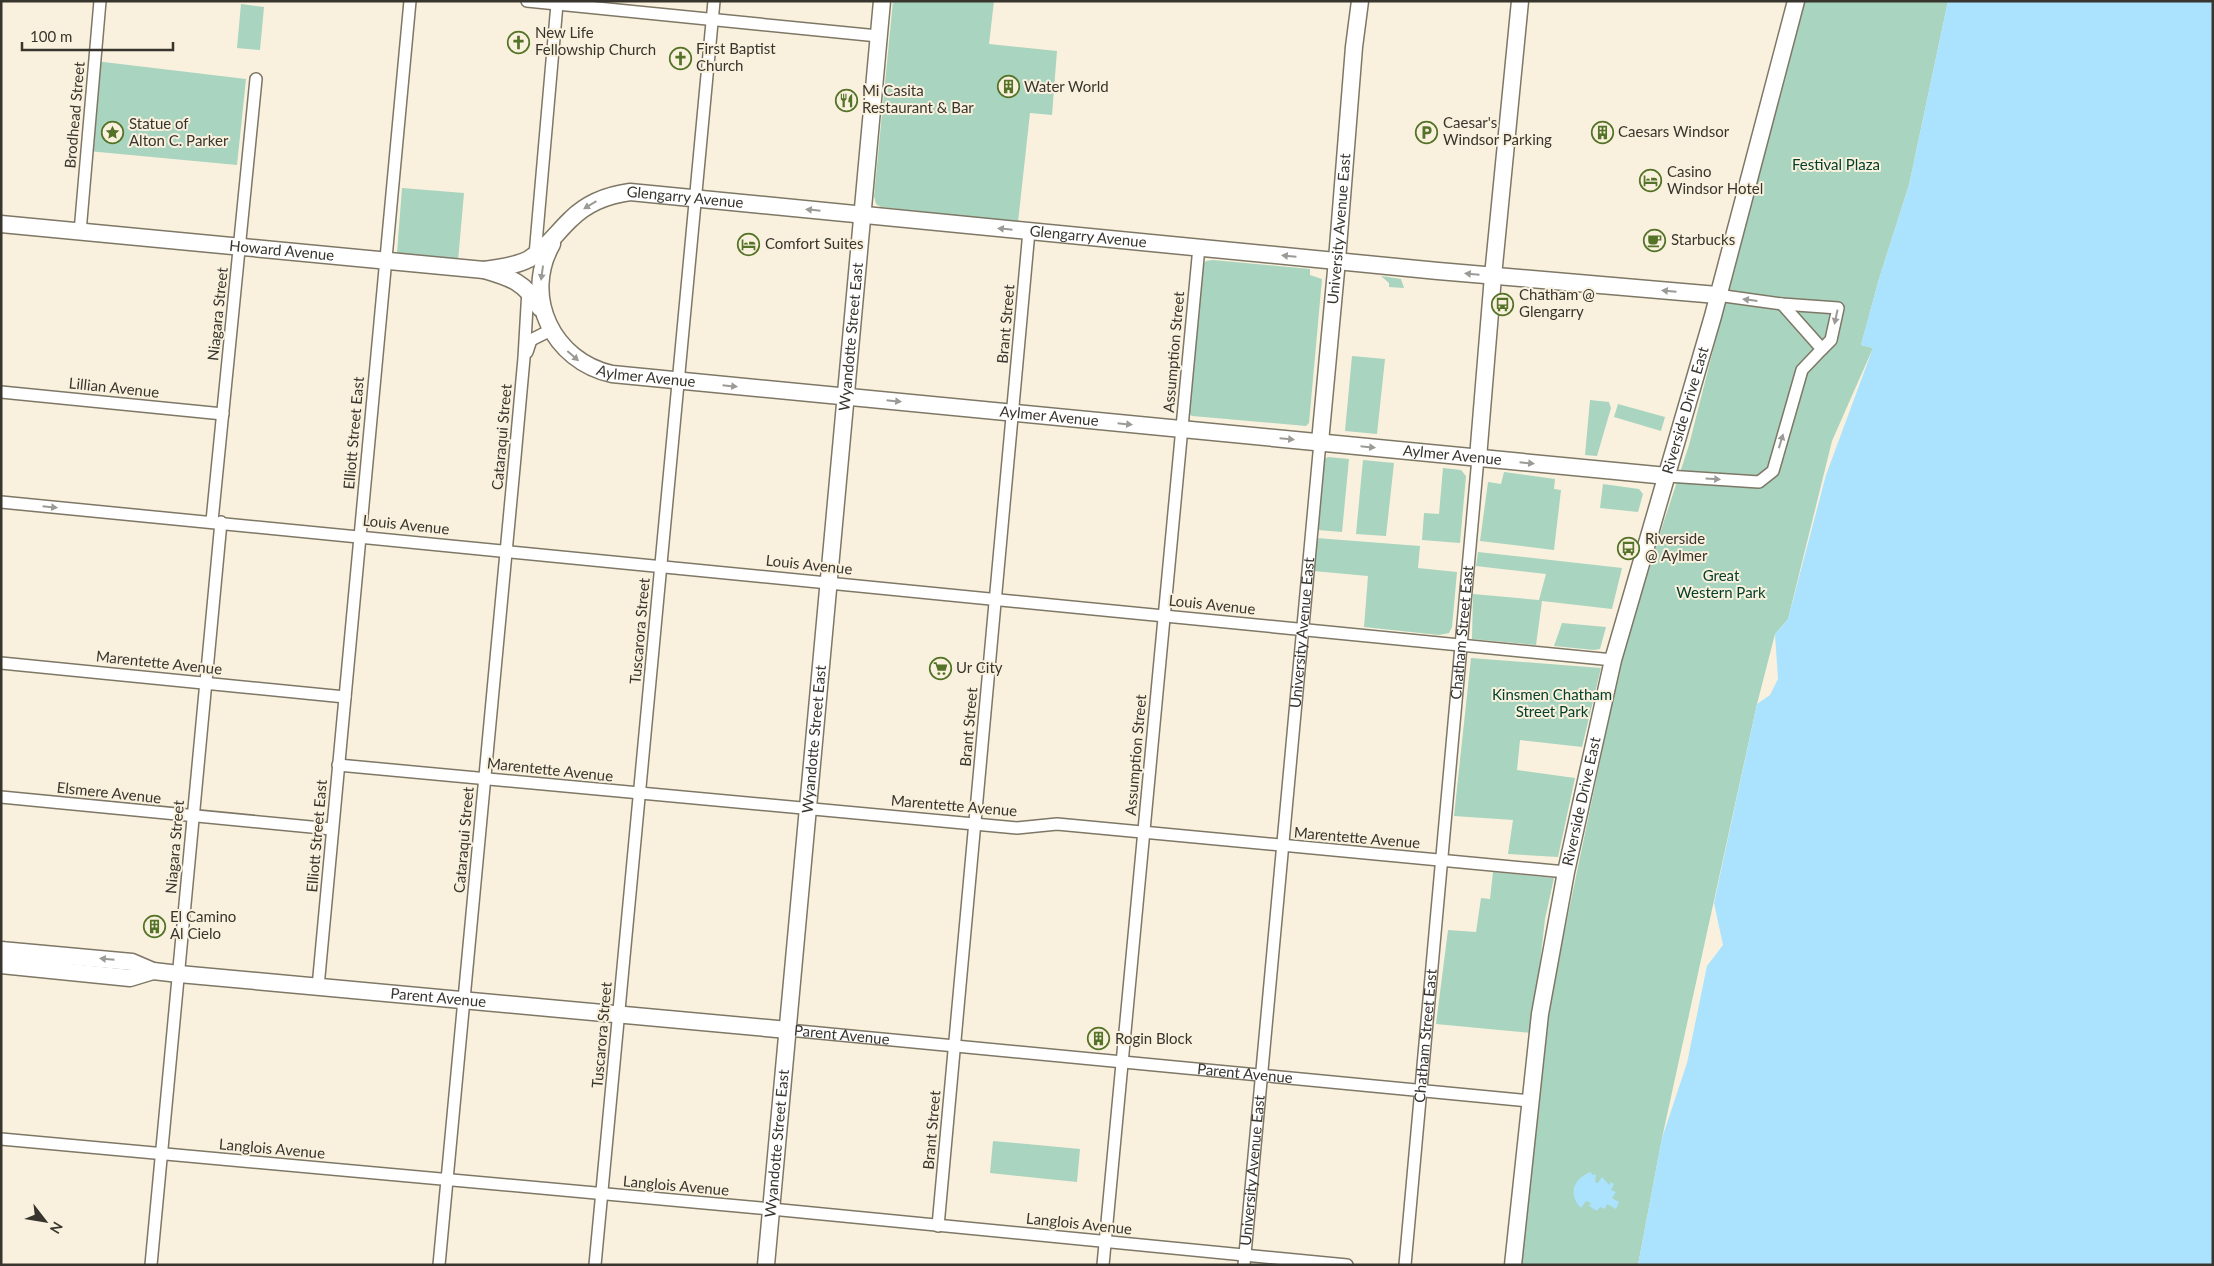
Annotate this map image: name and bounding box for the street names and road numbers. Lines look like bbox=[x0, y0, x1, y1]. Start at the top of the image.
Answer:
street label: Brodhead Street bbox=[60, 60, 88, 169]
street label: University Avenue East bbox=[1323, 152, 1354, 305]
street label: Glengarry Avenue bbox=[626, 182, 744, 211]
street label: Glengarry Avenue bbox=[1029, 221, 1148, 250]
street label: Howard Avenue bbox=[228, 236, 335, 264]
street label: Wyandotte Street East bbox=[834, 261, 866, 412]
street label: Niagara Street bbox=[203, 266, 231, 361]
street label: Brant Street bbox=[993, 283, 1017, 364]
street label: Assumption Street bbox=[1159, 290, 1187, 413]
street label: Riverside Drive East bbox=[1658, 344, 1712, 476]
street label: Aylmer Avenue bbox=[595, 360, 696, 390]
street label: Lillian Avenue bbox=[68, 373, 160, 401]
street label: Elliott Street East bbox=[339, 375, 367, 490]
street label: Cataraqui Street bbox=[487, 382, 515, 491]
street label: Aylmer Avenue bbox=[999, 402, 1100, 429]
street label: Aylmer Avenue bbox=[1402, 441, 1503, 468]
street label: Louis Avenue bbox=[362, 511, 450, 538]
street label: Louis Avenue bbox=[765, 551, 853, 578]
street label: University Avenue East bbox=[1285, 556, 1317, 709]
street label: Chatham Street East bbox=[1446, 564, 1476, 700]
street label: Tuscarora Street bbox=[625, 576, 653, 685]
street label: Louis Avenue bbox=[1168, 591, 1256, 618]
street label: Marentette Avenue bbox=[95, 646, 223, 678]
street label: Wyandotte Street East bbox=[797, 664, 829, 814]
street label: Brant Street bbox=[956, 686, 980, 767]
street label: Assumption Street bbox=[1121, 693, 1149, 816]
street label: Riverside Drive East bbox=[1558, 734, 1604, 867]
street label: Marentette Avenue bbox=[486, 753, 614, 785]
street label: Elsmere Avenue bbox=[56, 778, 162, 806]
street label: Elliott Street East bbox=[302, 778, 330, 893]
street label: Cataraqui Street bbox=[449, 785, 477, 894]
street label: Marentette Avenue bbox=[890, 791, 1018, 820]
street label: Niagara Street bbox=[161, 799, 187, 894]
street label: Marentette Avenue bbox=[1293, 823, 1421, 852]
street label: Chatham Street East bbox=[1410, 967, 1440, 1104]
street label: Tuscarora Street bbox=[587, 980, 615, 1089]
street label: Parent Avenue bbox=[390, 983, 487, 1010]
street label: Parent Avenue bbox=[793, 1021, 891, 1048]
street label: Parent Avenue bbox=[1196, 1059, 1294, 1086]
street label: Wyandotte Street East bbox=[760, 1068, 792, 1218]
street label: Brant Street bbox=[919, 1089, 943, 1170]
street label: University Avenue East bbox=[1236, 1094, 1268, 1246]
street label: Langlois Avenue bbox=[218, 1134, 326, 1162]
street label: Langlois Avenue bbox=[622, 1171, 730, 1199]
street label: Langlois Avenue bbox=[1025, 1208, 1133, 1238]

